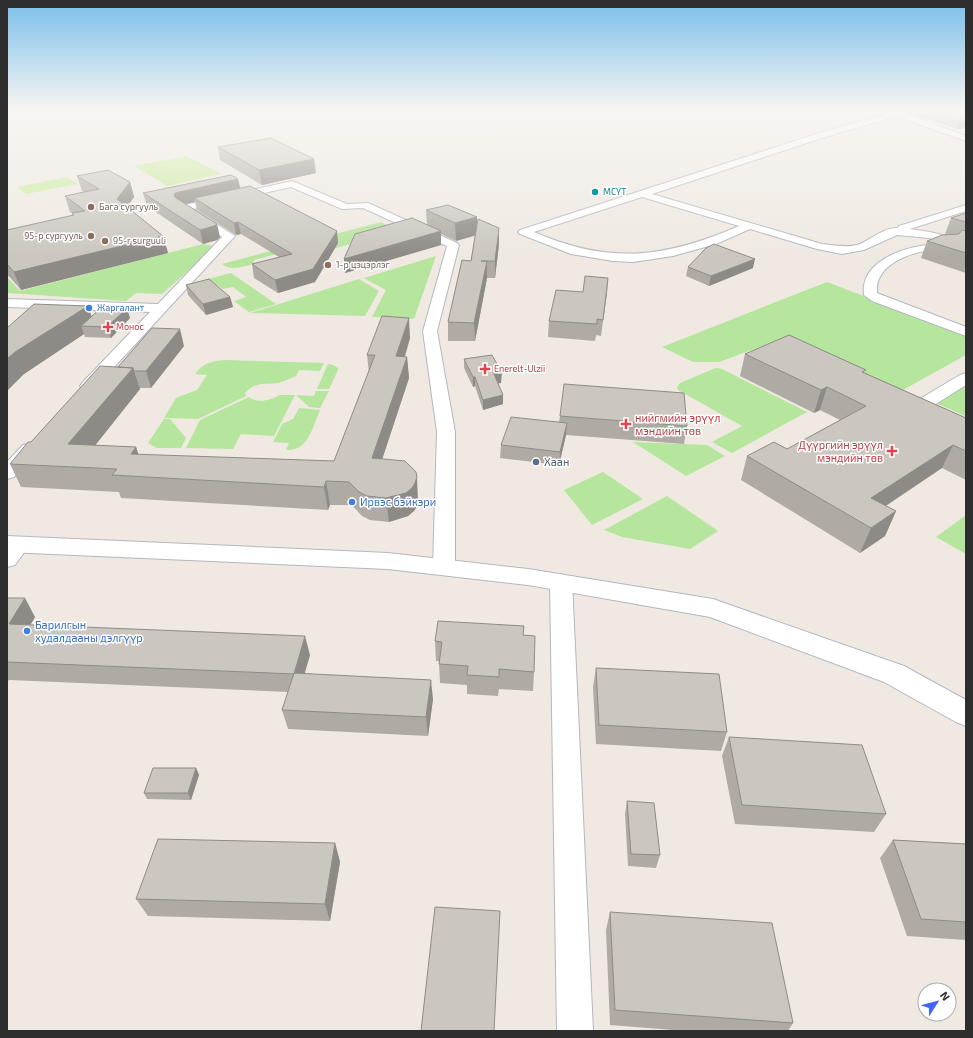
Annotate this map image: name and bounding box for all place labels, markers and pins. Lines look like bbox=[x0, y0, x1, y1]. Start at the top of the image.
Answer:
place label: МСҮТ bbox=[603, 186, 627, 197]
marker: МСҮТ bbox=[590, 187, 600, 197]
place label: Бага сургууль bbox=[99, 201, 158, 213]
marker: Бага сургууль bbox=[86, 202, 96, 212]
place label: 95-р сургууль bbox=[24, 230, 83, 242]
marker: 95-р сургууль bbox=[86, 231, 96, 241]
place label: 95-r surguuli bbox=[113, 235, 166, 246]
marker: 95-r surguuli bbox=[100, 236, 110, 246]
place label: 1-р цэцэрлэг bbox=[336, 259, 390, 270]
marker: 1-р цэцэрлэг bbox=[323, 260, 333, 270]
place label: Жаргалант bbox=[97, 302, 145, 313]
marker: Жаргалант bbox=[84, 303, 94, 313]
place label: Монос bbox=[116, 321, 144, 332]
marker: Монос bbox=[103, 322, 113, 332]
marker: Enerelt-Ulzii bbox=[479, 363, 491, 375]
place label: Enerelt-Ulzii bbox=[494, 363, 545, 374]
place label: нийгмийн эрүүл мэндийн төв bbox=[635, 411, 720, 437]
marker: нийгмийн эрүүл мэндийн төв bbox=[620, 418, 632, 430]
place label: Дүүргийн эрүүл мэндийн төв bbox=[798, 438, 883, 464]
marker: Дүүргийн эрүүл мэндийн төв bbox=[886, 445, 898, 457]
place label: Хаан bbox=[544, 455, 569, 468]
marker: Хаан bbox=[531, 457, 541, 467]
place label: Ирвэс бэйкэри bbox=[360, 495, 436, 508]
marker: Ирвэс бэйкэри bbox=[347, 497, 357, 507]
place label: Барилгын худалдааны дэлгүүр bbox=[35, 618, 143, 645]
marker: Барилгын худалдааны дэлгүүр bbox=[22, 626, 32, 636]

